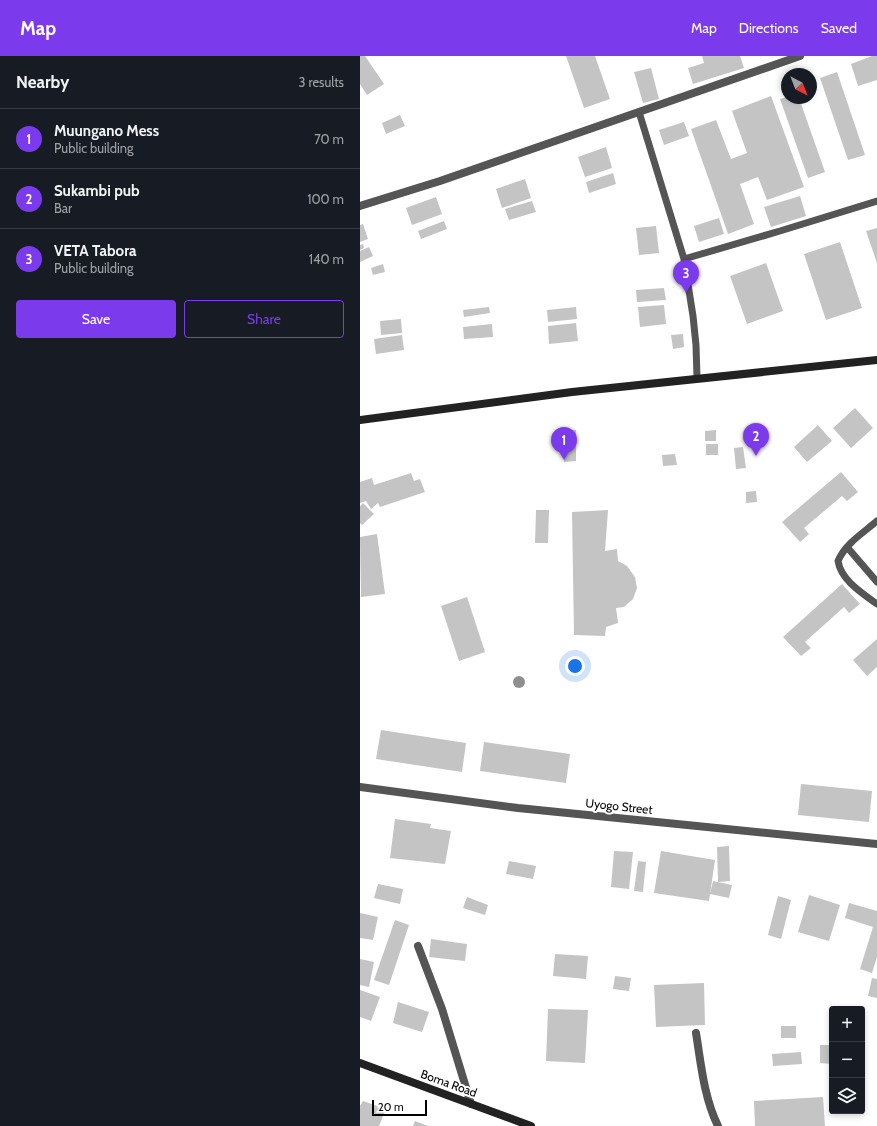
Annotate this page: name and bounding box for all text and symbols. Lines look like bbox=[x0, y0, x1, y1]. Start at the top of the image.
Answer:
text: Map bbox=[20, 17, 56, 40]
text: Map bbox=[691, 19, 717, 37]
text: Directions bbox=[739, 19, 799, 37]
text: Saved bbox=[821, 19, 857, 37]
north arrow bbox=[781, 68, 817, 104]
text: Nearby bbox=[16, 72, 69, 92]
text: 3 results bbox=[298, 74, 344, 90]
text: Muungano Mess bbox=[54, 122, 159, 140]
text: 1 bbox=[27, 131, 31, 147]
text: 70 m bbox=[314, 131, 344, 147]
text: Public building bbox=[54, 140, 134, 156]
text: Sukambi pub bbox=[54, 182, 140, 200]
text: 2 bbox=[26, 191, 32, 207]
text: 100 m bbox=[307, 191, 344, 207]
text: Bar bbox=[54, 200, 72, 216]
text: VETA Tabora bbox=[54, 242, 137, 260]
text: 3 bbox=[25, 251, 33, 267]
text: 140 m bbox=[309, 251, 344, 267]
text: Public building bbox=[54, 260, 134, 276]
pin: 3 bbox=[673, 260, 699, 293]
button: Save bbox=[16, 300, 176, 338]
button: Share bbox=[184, 300, 344, 338]
pin: 2 bbox=[743, 423, 769, 456]
pin: 1 bbox=[551, 427, 577, 460]
your location bbox=[565, 656, 585, 676]
street label: Uyogo Street bbox=[585, 795, 653, 817]
map controls bbox=[829, 1006, 865, 1114]
button: + bbox=[829, 1006, 865, 1042]
button: − bbox=[829, 1042, 865, 1078]
street label: Boma Road bbox=[419, 1066, 479, 1100]
button: layers bbox=[829, 1078, 865, 1114]
scale bar bbox=[372, 1098, 427, 1117]
text: 20 m bbox=[378, 1100, 404, 1114]

